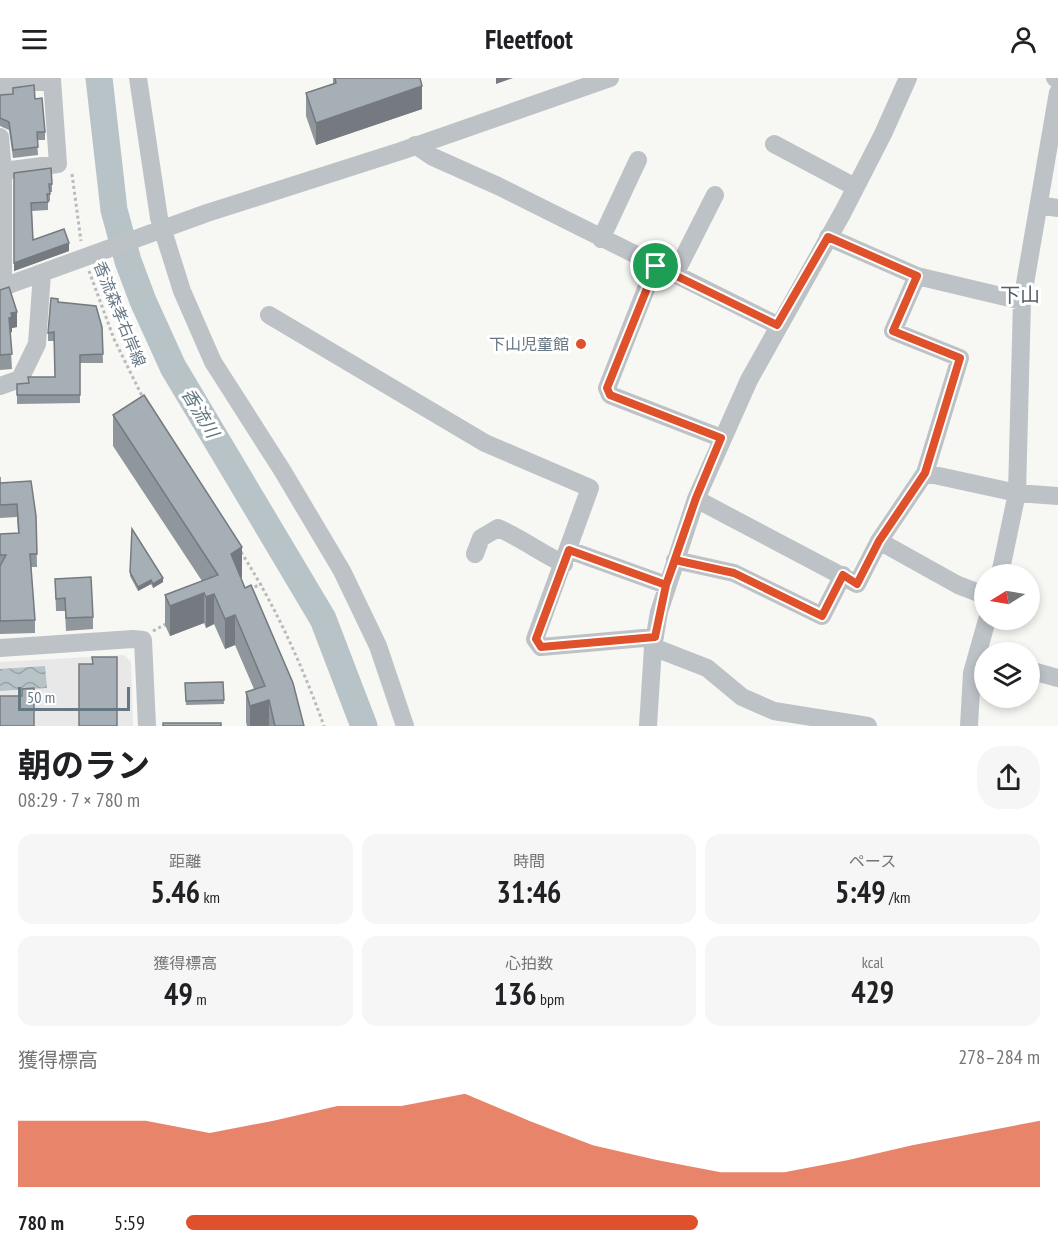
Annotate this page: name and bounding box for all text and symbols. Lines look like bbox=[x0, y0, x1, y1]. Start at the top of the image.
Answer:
text: Fleetfoot bbox=[485, 22, 573, 56]
icon: menu bbox=[18, 23, 51, 56]
icon: person bbox=[1007, 23, 1040, 56]
pin bbox=[630, 240, 681, 291]
icon: arrive bbox=[639, 249, 672, 282]
street label: 香流森孝右岸線 bbox=[90, 258, 150, 370]
district label: 下山 bbox=[1000, 282, 1040, 308]
place label: 下山児童館 bbox=[489, 334, 569, 354]
marker: 下山児童館 bbox=[574, 337, 588, 351]
water label: 香流川 bbox=[177, 384, 225, 444]
north arrow bbox=[974, 564, 1040, 630]
map controls bbox=[974, 564, 1040, 708]
button: layers bbox=[974, 642, 1040, 708]
scale bar bbox=[18, 684, 130, 712]
text: 50 m bbox=[27, 687, 55, 707]
text: 朝のラン bbox=[18, 743, 150, 786]
button: share bbox=[977, 746, 1040, 809]
text: 08:29 · 7 × 780 m bbox=[18, 787, 140, 813]
text: 距離 bbox=[169, 851, 201, 871]
text: 時間 bbox=[513, 851, 545, 871]
text: ペース bbox=[849, 851, 896, 871]
text: 5.46 bbox=[151, 872, 200, 911]
text: 31:46 bbox=[497, 872, 561, 911]
text: 5:49 bbox=[835, 872, 886, 911]
text: km bbox=[200, 887, 220, 907]
text: /km bbox=[886, 887, 910, 907]
text: kcal bbox=[862, 952, 884, 972]
text: 獲得標高 bbox=[153, 953, 217, 973]
text: 心拍数 bbox=[505, 953, 553, 973]
text: 429 bbox=[851, 972, 894, 1011]
text: 49 bbox=[164, 974, 193, 1013]
text: 136 bbox=[494, 974, 537, 1013]
text: m bbox=[193, 989, 207, 1009]
text: bpm bbox=[537, 989, 564, 1009]
text: 278–284 m bbox=[958, 1044, 1040, 1070]
text: 獲得標高 bbox=[18, 1047, 98, 1073]
text: 780 m bbox=[18, 1210, 64, 1236]
text: 5:59 bbox=[114, 1210, 145, 1236]

